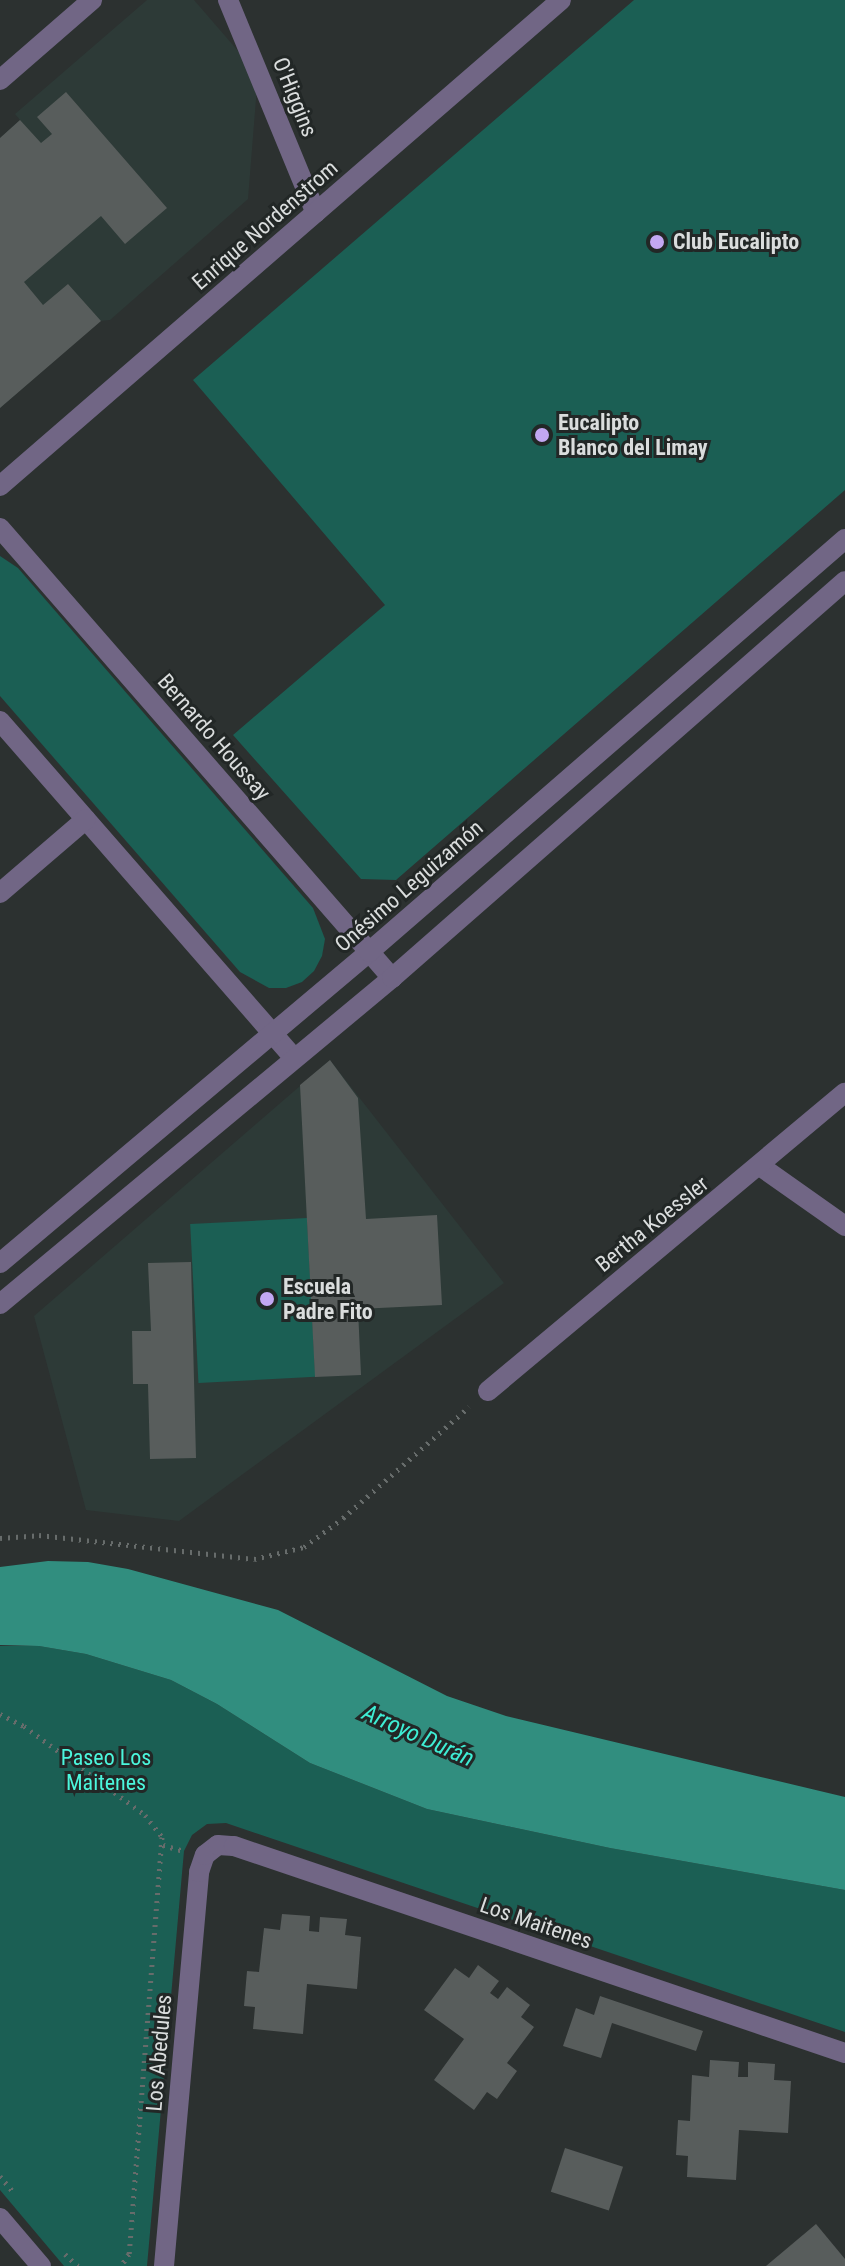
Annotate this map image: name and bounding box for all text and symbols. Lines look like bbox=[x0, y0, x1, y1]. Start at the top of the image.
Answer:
street label: O'Higgins bbox=[267, 53, 323, 141]
street label: Enrique Nordenstrom bbox=[187, 155, 343, 295]
place label: Club Eucalipto bbox=[673, 229, 799, 255]
marker: Club Eucalipto bbox=[648, 233, 666, 251]
place label: Eucalipto Blanco del Limay bbox=[558, 409, 708, 460]
marker: Eucalipto Blanco del Limay bbox=[533, 426, 551, 444]
street label: Bernardo Houssay bbox=[152, 668, 276, 806]
street label: Onésimo Leguizamón bbox=[330, 814, 488, 958]
street label: Bertha Koessler bbox=[590, 1170, 714, 1278]
place label: Escuela Padre Fito bbox=[283, 1273, 373, 1324]
marker: Escuela Padre Fito bbox=[258, 1290, 276, 1308]
water label: Arroyo Durán bbox=[358, 1699, 478, 1773]
park label: Paseo Los Maitenes bbox=[61, 1744, 151, 1796]
street label: Los Maitenes bbox=[477, 1892, 595, 1954]
street label: Los Abedules bbox=[141, 1993, 177, 2113]

